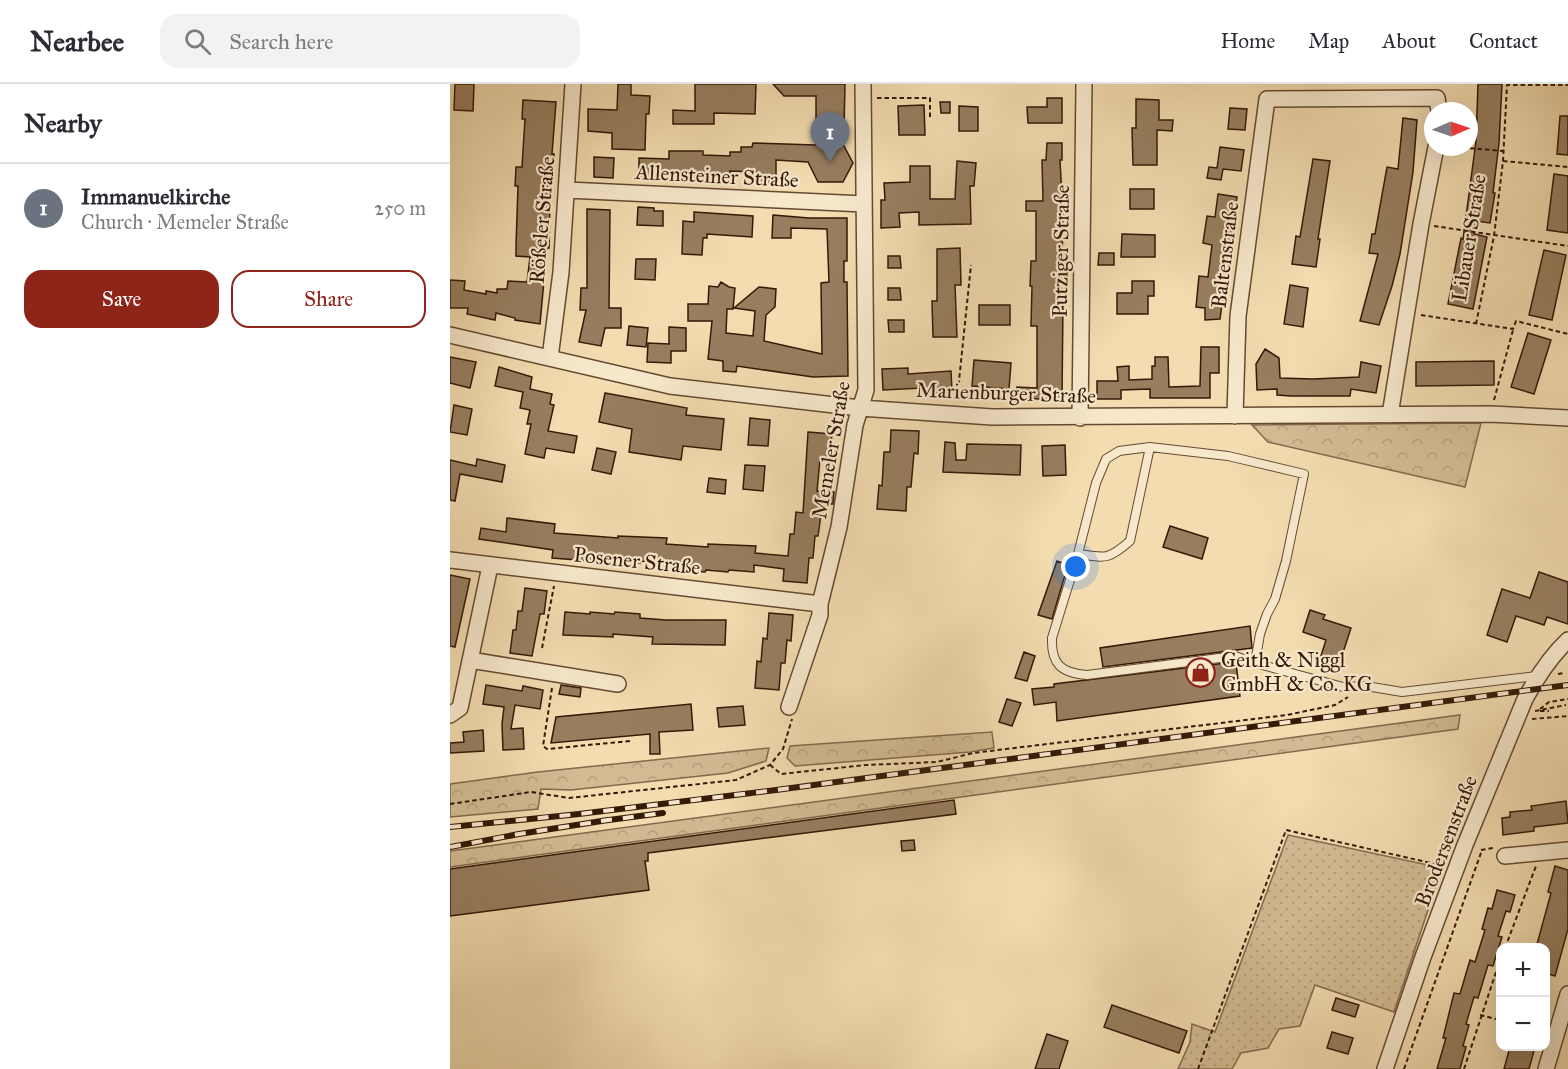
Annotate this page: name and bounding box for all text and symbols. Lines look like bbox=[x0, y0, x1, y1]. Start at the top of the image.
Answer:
search box bbox=[160, 14, 580, 68]
text: Nearbee bbox=[30, 24, 124, 59]
icon: search bbox=[181, 25, 214, 58]
text: Search here bbox=[229, 28, 333, 55]
text: Home bbox=[1220, 28, 1275, 54]
text: Map bbox=[1308, 28, 1349, 54]
text: About bbox=[1382, 28, 1436, 54]
text: Contact bbox=[1469, 28, 1538, 54]
north arrow bbox=[1424, 102, 1478, 156]
text: Nearby bbox=[24, 107, 102, 139]
pin: 1 bbox=[810, 112, 850, 162]
street label: Rößeler Straße bbox=[523, 155, 561, 285]
street label: Allensteiner Straße bbox=[634, 159, 800, 193]
street label: Libauer Straße bbox=[1446, 172, 1492, 303]
text: Immanuelkirche bbox=[81, 183, 230, 210]
street label: Putziger Straße bbox=[1047, 184, 1075, 318]
text: 1 bbox=[40, 196, 47, 220]
text: 250 m bbox=[374, 196, 426, 220]
street label: Baltenstraße bbox=[1206, 200, 1244, 310]
text: Church · Memeler Straße bbox=[81, 210, 289, 234]
button: Save bbox=[24, 270, 219, 328]
button: Share bbox=[231, 270, 426, 328]
street label: Marienburger Straße bbox=[916, 377, 1097, 409]
street label: Memeler Straße bbox=[806, 379, 856, 521]
street label: Posener Straße bbox=[572, 541, 702, 581]
your location bbox=[1061, 552, 1090, 581]
place label: Geith & Niggl GmbH & Co. KG bbox=[1221, 647, 1372, 697]
shop icon: Geith & Niggl GmbH & Co. KG bbox=[1184, 656, 1216, 688]
street label: Brodersenstraße bbox=[1409, 771, 1483, 910]
map controls bbox=[1496, 943, 1550, 1051]
button: + bbox=[1496, 943, 1550, 997]
button: − bbox=[1496, 997, 1550, 1051]

